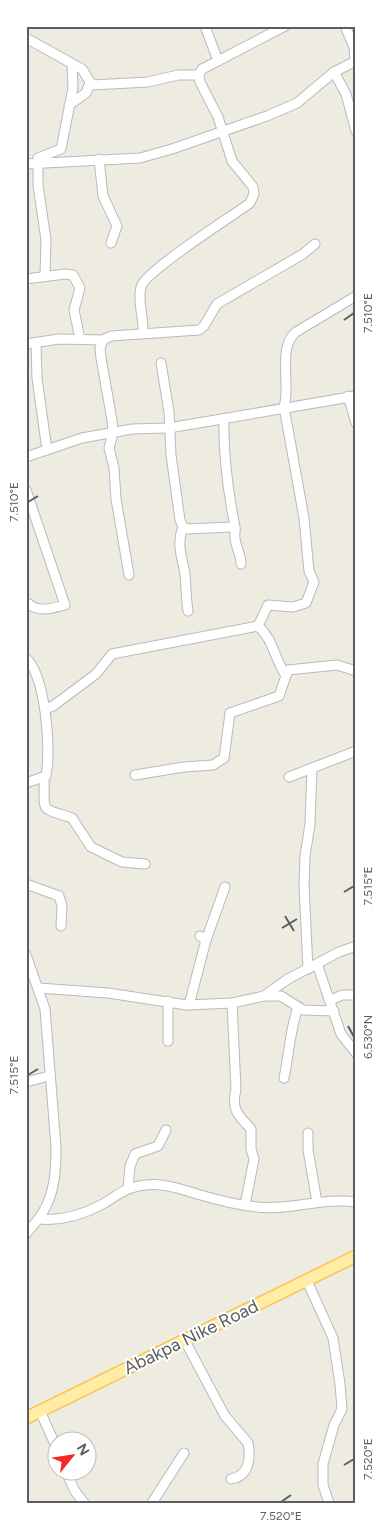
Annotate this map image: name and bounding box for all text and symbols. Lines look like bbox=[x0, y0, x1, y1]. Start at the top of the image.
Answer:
text: 7.510°E bbox=[361, 293, 375, 333]
text: 7.510°E bbox=[7, 482, 21, 522]
text: 7.515°E bbox=[361, 866, 375, 906]
text: 6.530°N bbox=[361, 1015, 375, 1059]
text: 7.515°E bbox=[7, 1055, 21, 1095]
street label: Abakpa Nike Road bbox=[120, 1295, 262, 1379]
north arrow bbox=[48, 1432, 98, 1482]
text: 7.520°E bbox=[361, 1438, 375, 1480]
text: N bbox=[73, 1441, 93, 1459]
text: 7.520°E bbox=[260, 1509, 302, 1523]

